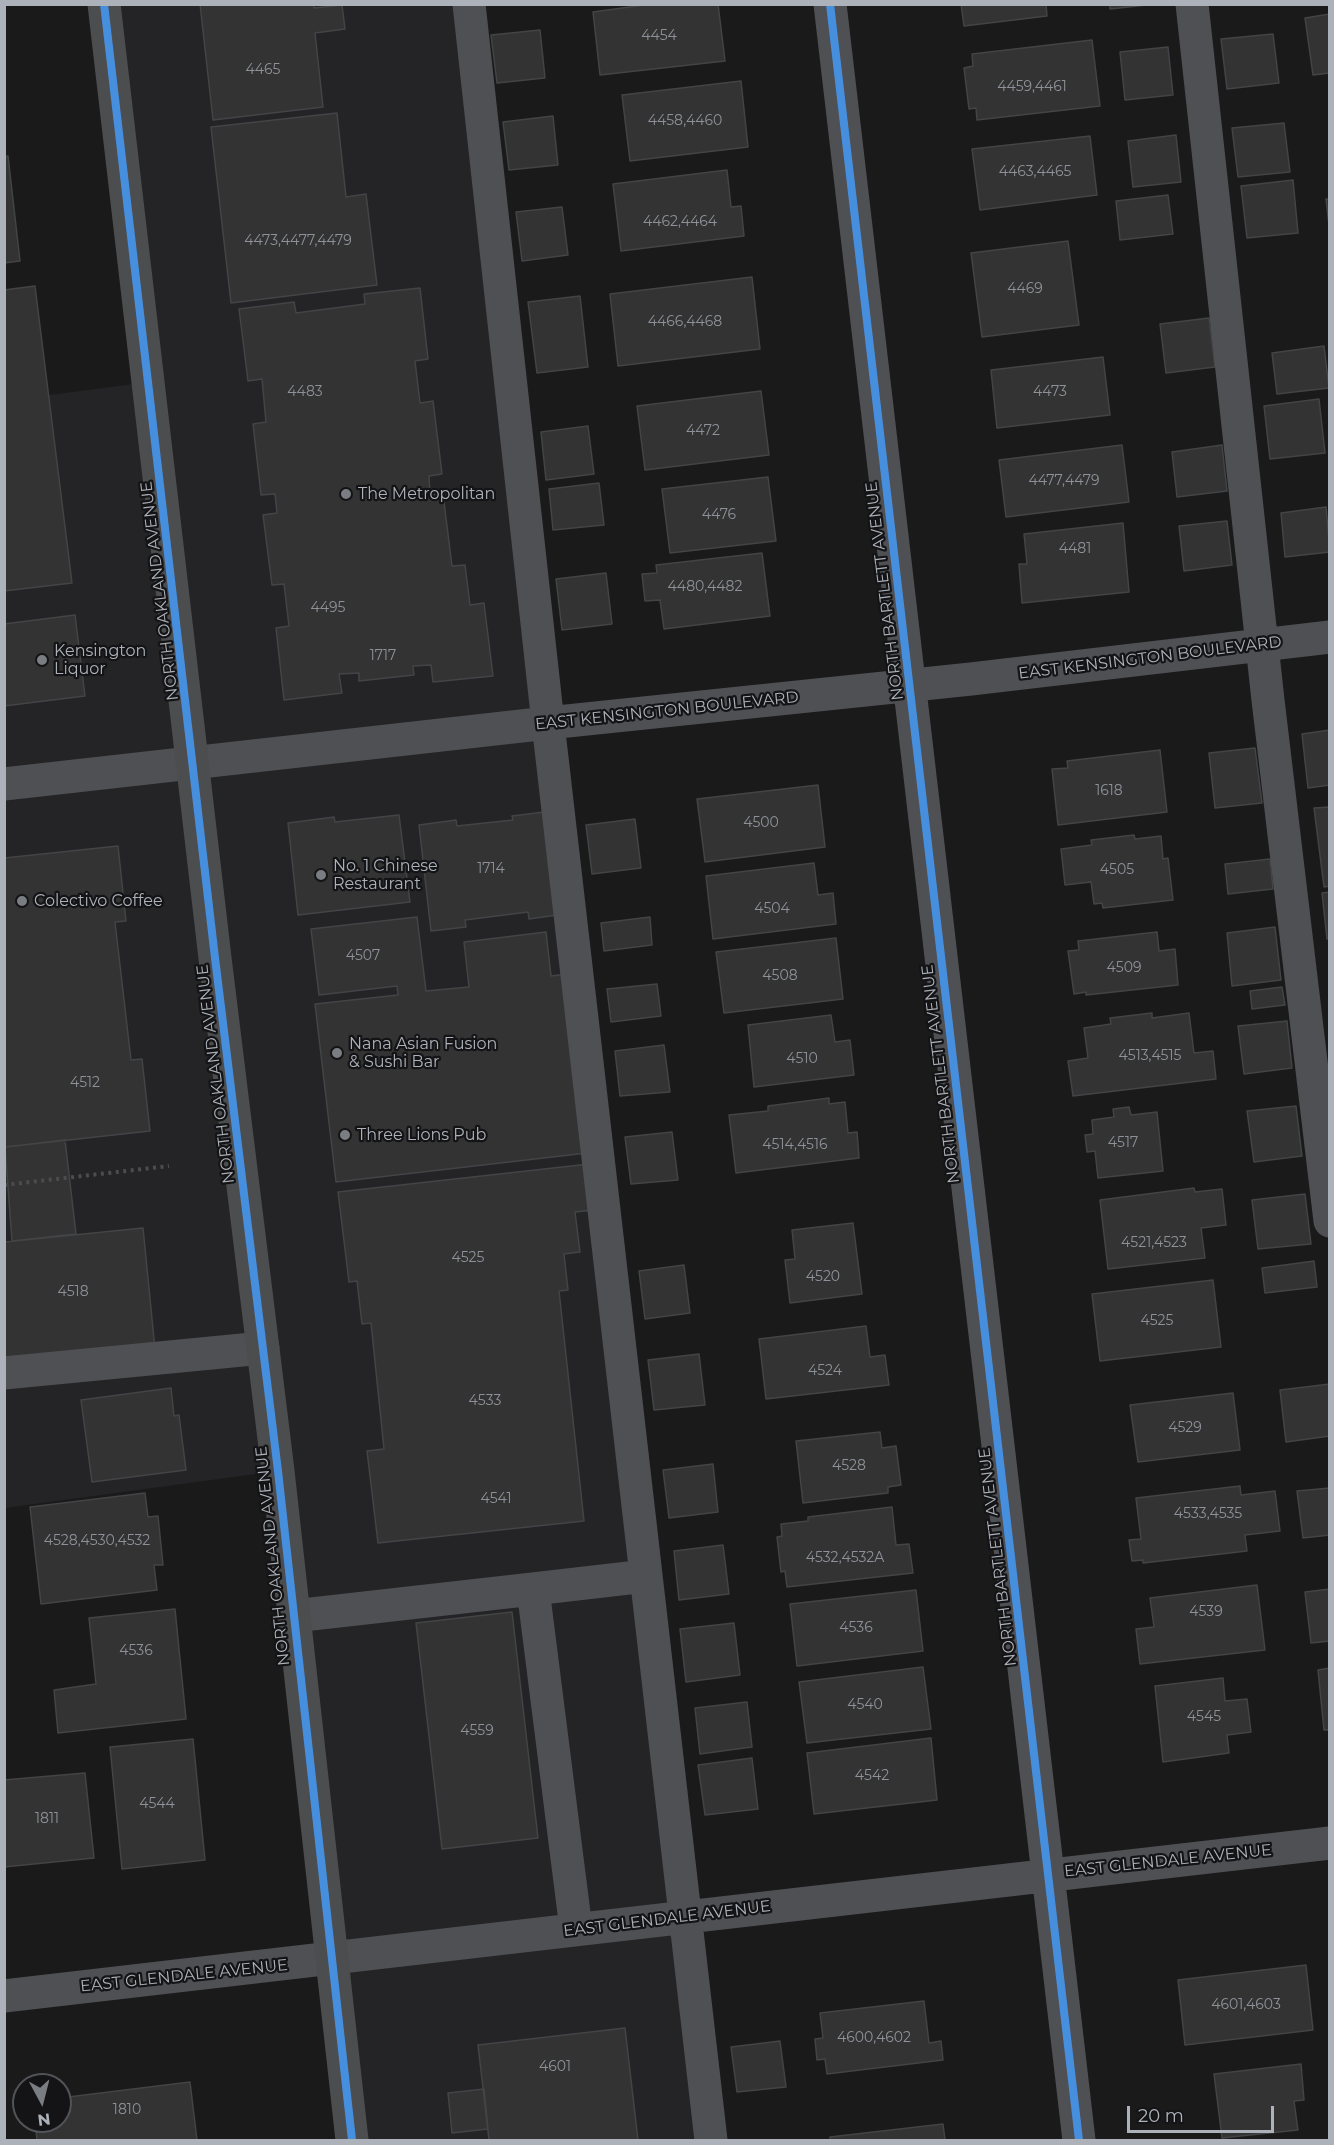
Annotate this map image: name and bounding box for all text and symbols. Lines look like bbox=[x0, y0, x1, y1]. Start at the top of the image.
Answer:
house number: 4454 bbox=[641, 28, 677, 44]
house number: 4465 bbox=[246, 62, 280, 78]
house number: 4459,4461 bbox=[997, 79, 1067, 95]
house number: 4458,4460 bbox=[648, 113, 722, 129]
house number: 4463,4465 bbox=[999, 164, 1071, 180]
house number: 4462,4464 bbox=[643, 214, 717, 230]
house number: 4473,4477,4479 bbox=[244, 233, 352, 249]
house number: 4469 bbox=[1007, 281, 1043, 297]
house number: 4466,4468 bbox=[648, 314, 722, 330]
house number: 4483 bbox=[287, 384, 323, 400]
house number: 4473 bbox=[1033, 384, 1067, 400]
house number: 4472 bbox=[686, 423, 720, 439]
house number: 4477,4479 bbox=[1029, 473, 1099, 489]
street label: NORTH OAKLAND AVENUE bbox=[137, 480, 183, 702]
street label: NORTH BARTLETT AVENUE bbox=[862, 481, 908, 701]
place label: The Metropolitan bbox=[358, 484, 495, 504]
marker: The Metropolitan bbox=[339, 487, 353, 501]
house number: 4476 bbox=[702, 507, 736, 523]
house number: 4481 bbox=[1059, 541, 1091, 557]
house number: 4480,4482 bbox=[667, 579, 743, 595]
house number: 4495 bbox=[311, 600, 345, 616]
street label: EAST KENSINGTON BOULEVARD bbox=[1017, 632, 1283, 684]
place label: Kensington Liquor bbox=[54, 641, 146, 679]
house number: 1717 bbox=[370, 648, 396, 664]
marker: Kensington Liquor bbox=[35, 653, 49, 667]
street label: EAST KENSINGTON BOULEVARD bbox=[534, 688, 800, 734]
house number: 1618 bbox=[1095, 783, 1123, 799]
house number: 4500 bbox=[743, 815, 779, 831]
place label: No. 1 Chinese Restaurant bbox=[333, 856, 438, 894]
house number: 1714 bbox=[477, 861, 505, 877]
house number: 4505 bbox=[1100, 862, 1134, 878]
marker: No. 1 Chinese Restaurant bbox=[314, 868, 328, 882]
place label: Colectivo Coffee bbox=[34, 891, 163, 911]
marker: Colectivo Coffee bbox=[15, 894, 29, 908]
house number: 4504 bbox=[754, 901, 790, 917]
house number: 4507 bbox=[346, 948, 380, 964]
house number: 4509 bbox=[1107, 960, 1141, 976]
street label: NORTH OAKLAND AVENUE bbox=[193, 963, 239, 1185]
street label: NORTH BARTLETT AVENUE bbox=[918, 964, 964, 1184]
house number: 4508 bbox=[762, 968, 798, 984]
place label: Nana Asian Fusion & Sushi Bar bbox=[349, 1034, 497, 1072]
marker: Nana Asian Fusion & Sushi Bar bbox=[330, 1046, 344, 1060]
house number: 4513,4515 bbox=[1118, 1048, 1182, 1064]
house number: 4510 bbox=[786, 1051, 818, 1067]
house number: 4512 bbox=[70, 1075, 100, 1091]
place label: Three Lions Pub bbox=[357, 1125, 486, 1145]
marker: Three Lions Pub bbox=[338, 1128, 352, 1142]
house number: 4517 bbox=[1108, 1135, 1138, 1151]
house number: 4514,4516 bbox=[762, 1137, 828, 1153]
house number: 4521,4523 bbox=[1121, 1235, 1187, 1251]
house number: 4525 bbox=[452, 1250, 484, 1266]
house number: 4520 bbox=[806, 1269, 840, 1285]
house number: 4518 bbox=[57, 1284, 89, 1300]
house number: 4525 bbox=[1141, 1313, 1173, 1329]
house number: 4524 bbox=[808, 1363, 842, 1379]
house number: 4533 bbox=[469, 1393, 501, 1409]
house number: 4529 bbox=[1168, 1420, 1202, 1436]
street label: NORTH OAKLAND AVENUE bbox=[252, 1445, 294, 1667]
street label: NORTH BARTLETT AVENUE bbox=[975, 1447, 1021, 1667]
house number: 4528 bbox=[832, 1458, 866, 1474]
house number: 4541 bbox=[480, 1491, 512, 1507]
house number: 4533,4535 bbox=[1174, 1506, 1242, 1522]
house number: 4528,4530,4532 bbox=[44, 1533, 150, 1549]
house number: 4532,4532A bbox=[806, 1550, 884, 1566]
house number: 4539 bbox=[1189, 1604, 1223, 1620]
house number: 4536 bbox=[839, 1620, 873, 1636]
house number: 4536 bbox=[119, 1643, 153, 1659]
house number: 4540 bbox=[847, 1697, 883, 1713]
house number: 4545 bbox=[1187, 1709, 1221, 1725]
house number: 4559 bbox=[460, 1723, 494, 1739]
house number: 4542 bbox=[855, 1768, 889, 1784]
house number: 4544 bbox=[139, 1796, 175, 1812]
house number: 1811 bbox=[35, 1811, 59, 1827]
street label: EAST GLENDALE AVENUE bbox=[1063, 1841, 1273, 1881]
street label: EAST GLENDALE AVENUE bbox=[562, 1897, 772, 1941]
street label: EAST GLENDALE AVENUE bbox=[79, 1956, 289, 1996]
house number: 4601,4603 bbox=[1211, 1997, 1281, 2013]
house number: 4600,4602 bbox=[837, 2030, 911, 2046]
house number: 4601 bbox=[539, 2059, 571, 2075]
north arrow bbox=[12, 2073, 72, 2133]
scale bar bbox=[1130, 2094, 1277, 2132]
house number: 1810 bbox=[113, 2102, 141, 2118]
text: 20 m bbox=[1138, 2105, 1184, 2127]
text: N bbox=[36, 2109, 52, 2130]

